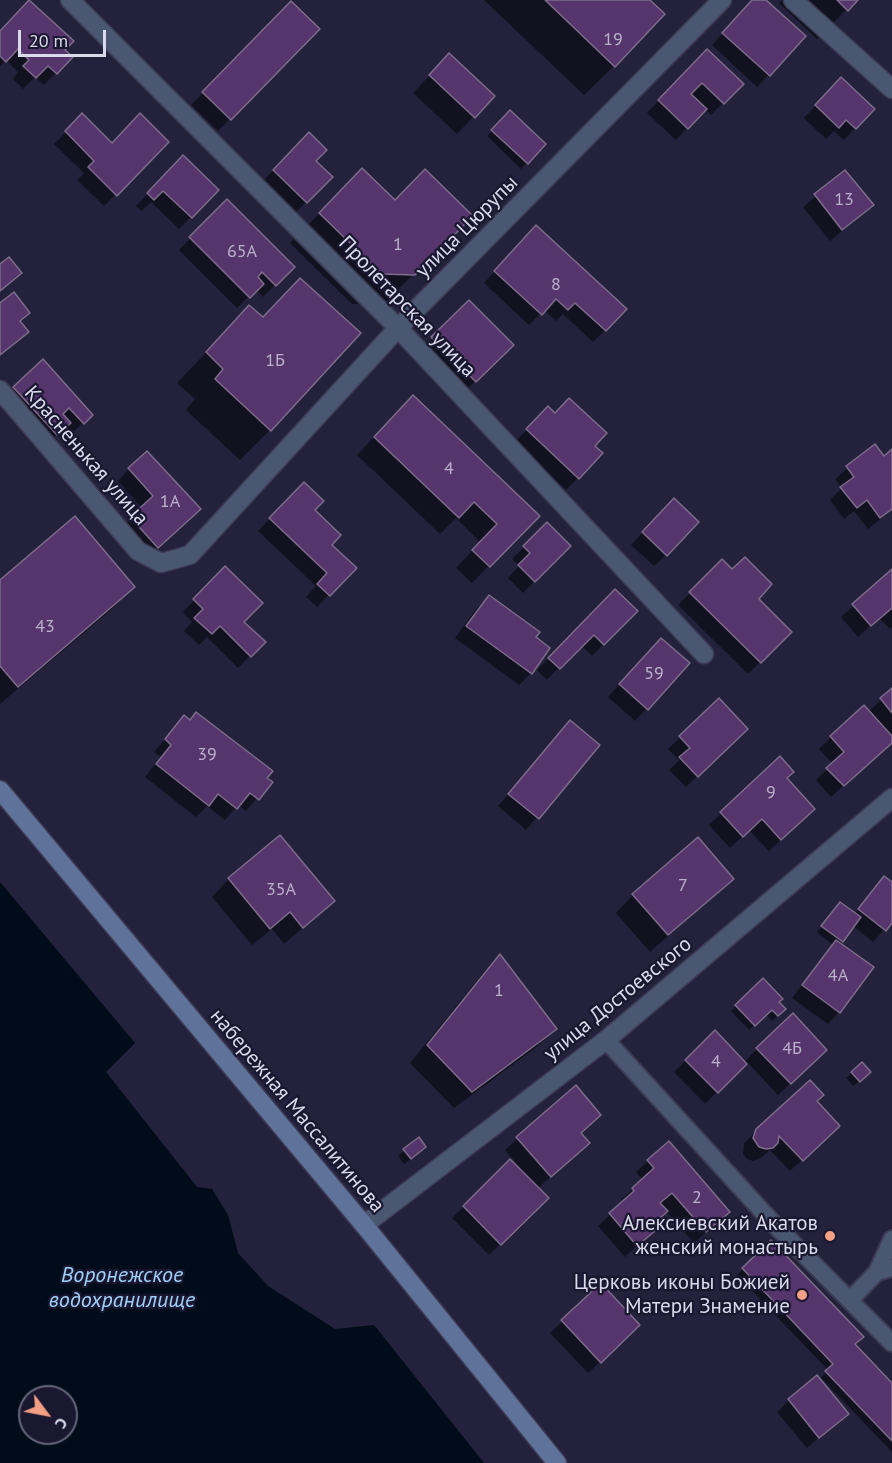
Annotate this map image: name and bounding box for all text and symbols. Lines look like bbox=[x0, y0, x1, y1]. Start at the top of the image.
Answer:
scale bar bbox=[21, 18, 110, 56]
text: 20 m bbox=[29, 29, 68, 52]
house number: 19 bbox=[603, 29, 623, 51]
street label: улица Цюрупы bbox=[411, 171, 523, 283]
house number: 13 bbox=[834, 189, 854, 211]
street label: Пролетарская улица bbox=[333, 231, 481, 383]
house number: 1 bbox=[393, 234, 403, 256]
house number: 65А bbox=[227, 241, 257, 263]
house number: 8 bbox=[551, 274, 561, 296]
house number: 1Б bbox=[265, 350, 285, 372]
street label: Красненькая улица bbox=[19, 381, 153, 531]
house number: 4 bbox=[444, 458, 454, 480]
house number: 1А bbox=[160, 491, 180, 513]
house number: 43 bbox=[35, 616, 55, 638]
house number: 59 bbox=[644, 663, 664, 685]
house number: 39 bbox=[197, 744, 217, 766]
house number: 9 bbox=[766, 782, 776, 804]
house number: 7 bbox=[678, 875, 688, 897]
house number: 35А bbox=[266, 879, 296, 901]
street label: улица Достоевского bbox=[539, 932, 697, 1066]
house number: 4А bbox=[828, 965, 848, 987]
house number: 1 bbox=[494, 980, 504, 1002]
street label: набережная Массалитинова bbox=[204, 1004, 390, 1218]
house number: 4Б bbox=[782, 1038, 802, 1060]
house number: 4 bbox=[711, 1051, 721, 1073]
house number: 2 bbox=[692, 1187, 702, 1209]
place label: Алексиевский Акатов женский монастырь bbox=[622, 1211, 818, 1261]
marker: Алексиевский Акатов женский монастырь bbox=[823, 1229, 837, 1243]
water label: Воронежское водохранилище bbox=[49, 1263, 195, 1314]
place label: Церковь иконы Божией Матери Знамение bbox=[574, 1270, 790, 1320]
marker: Церковь иконы Божией Матери Знамение bbox=[795, 1288, 809, 1302]
north arrow bbox=[18, 1385, 78, 1445]
text: С bbox=[51, 1414, 72, 1433]

